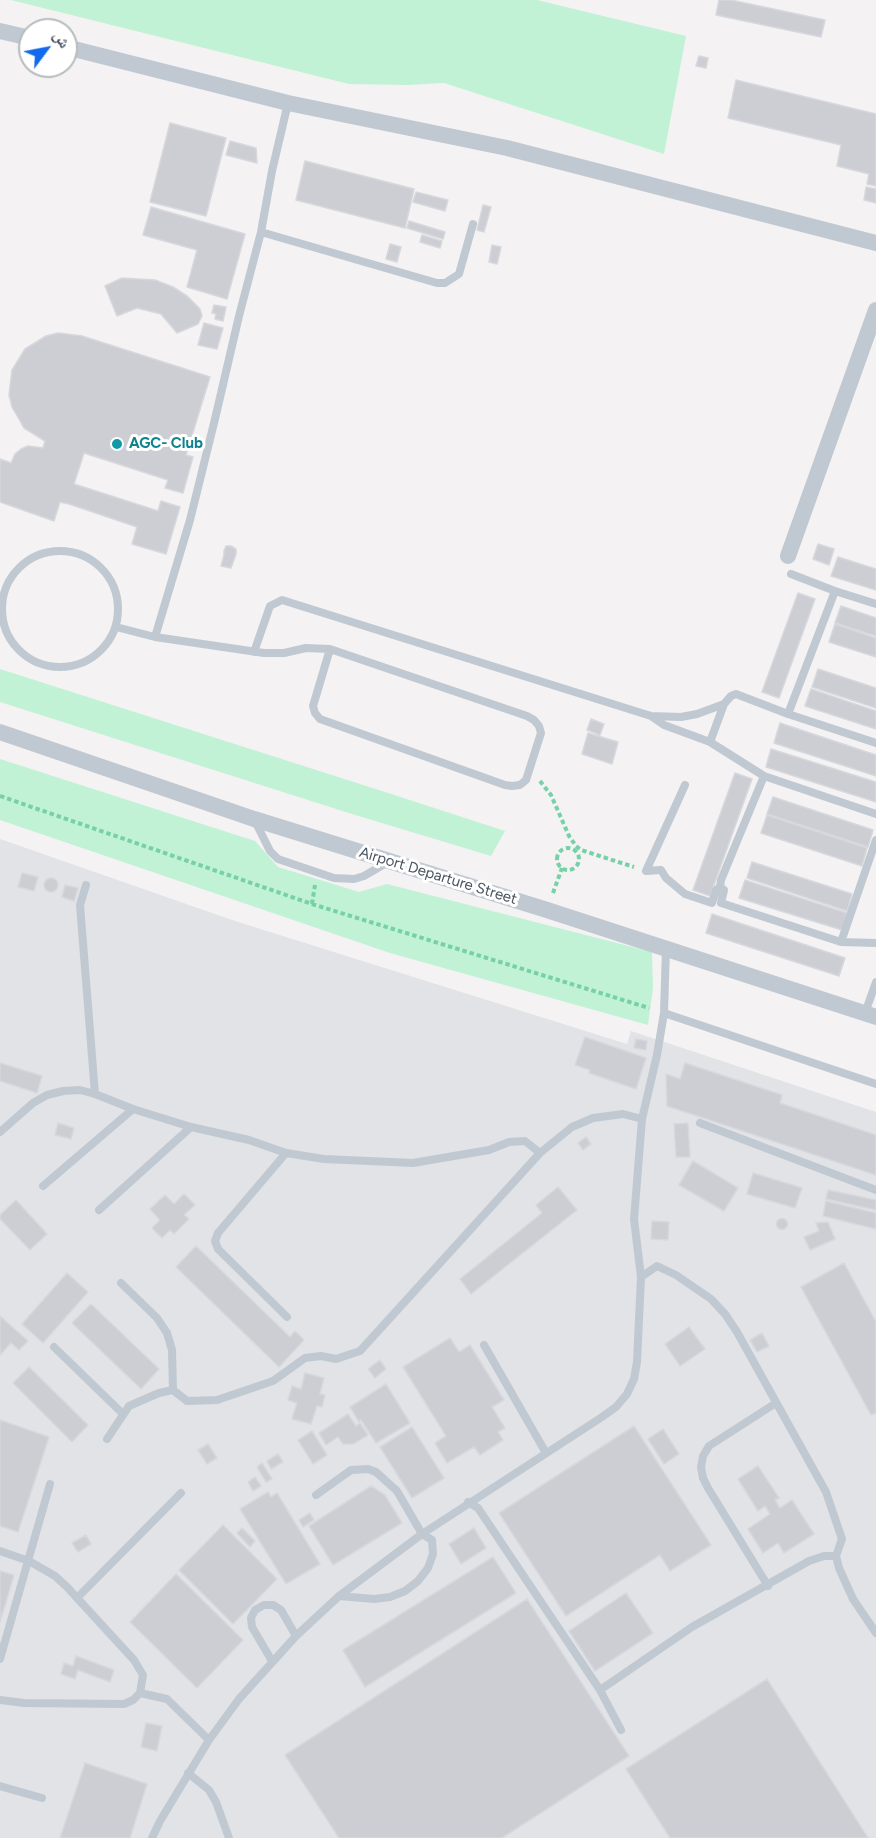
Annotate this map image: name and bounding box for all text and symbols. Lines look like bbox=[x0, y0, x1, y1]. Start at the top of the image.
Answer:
north arrow bbox=[18, 18, 78, 78]
text: ش bbox=[49, 27, 75, 51]
place label: AGC- Club bbox=[129, 435, 203, 453]
marker: AGC- Club bbox=[110, 437, 124, 451]
street label: Airport Departure Street bbox=[357, 843, 519, 909]

